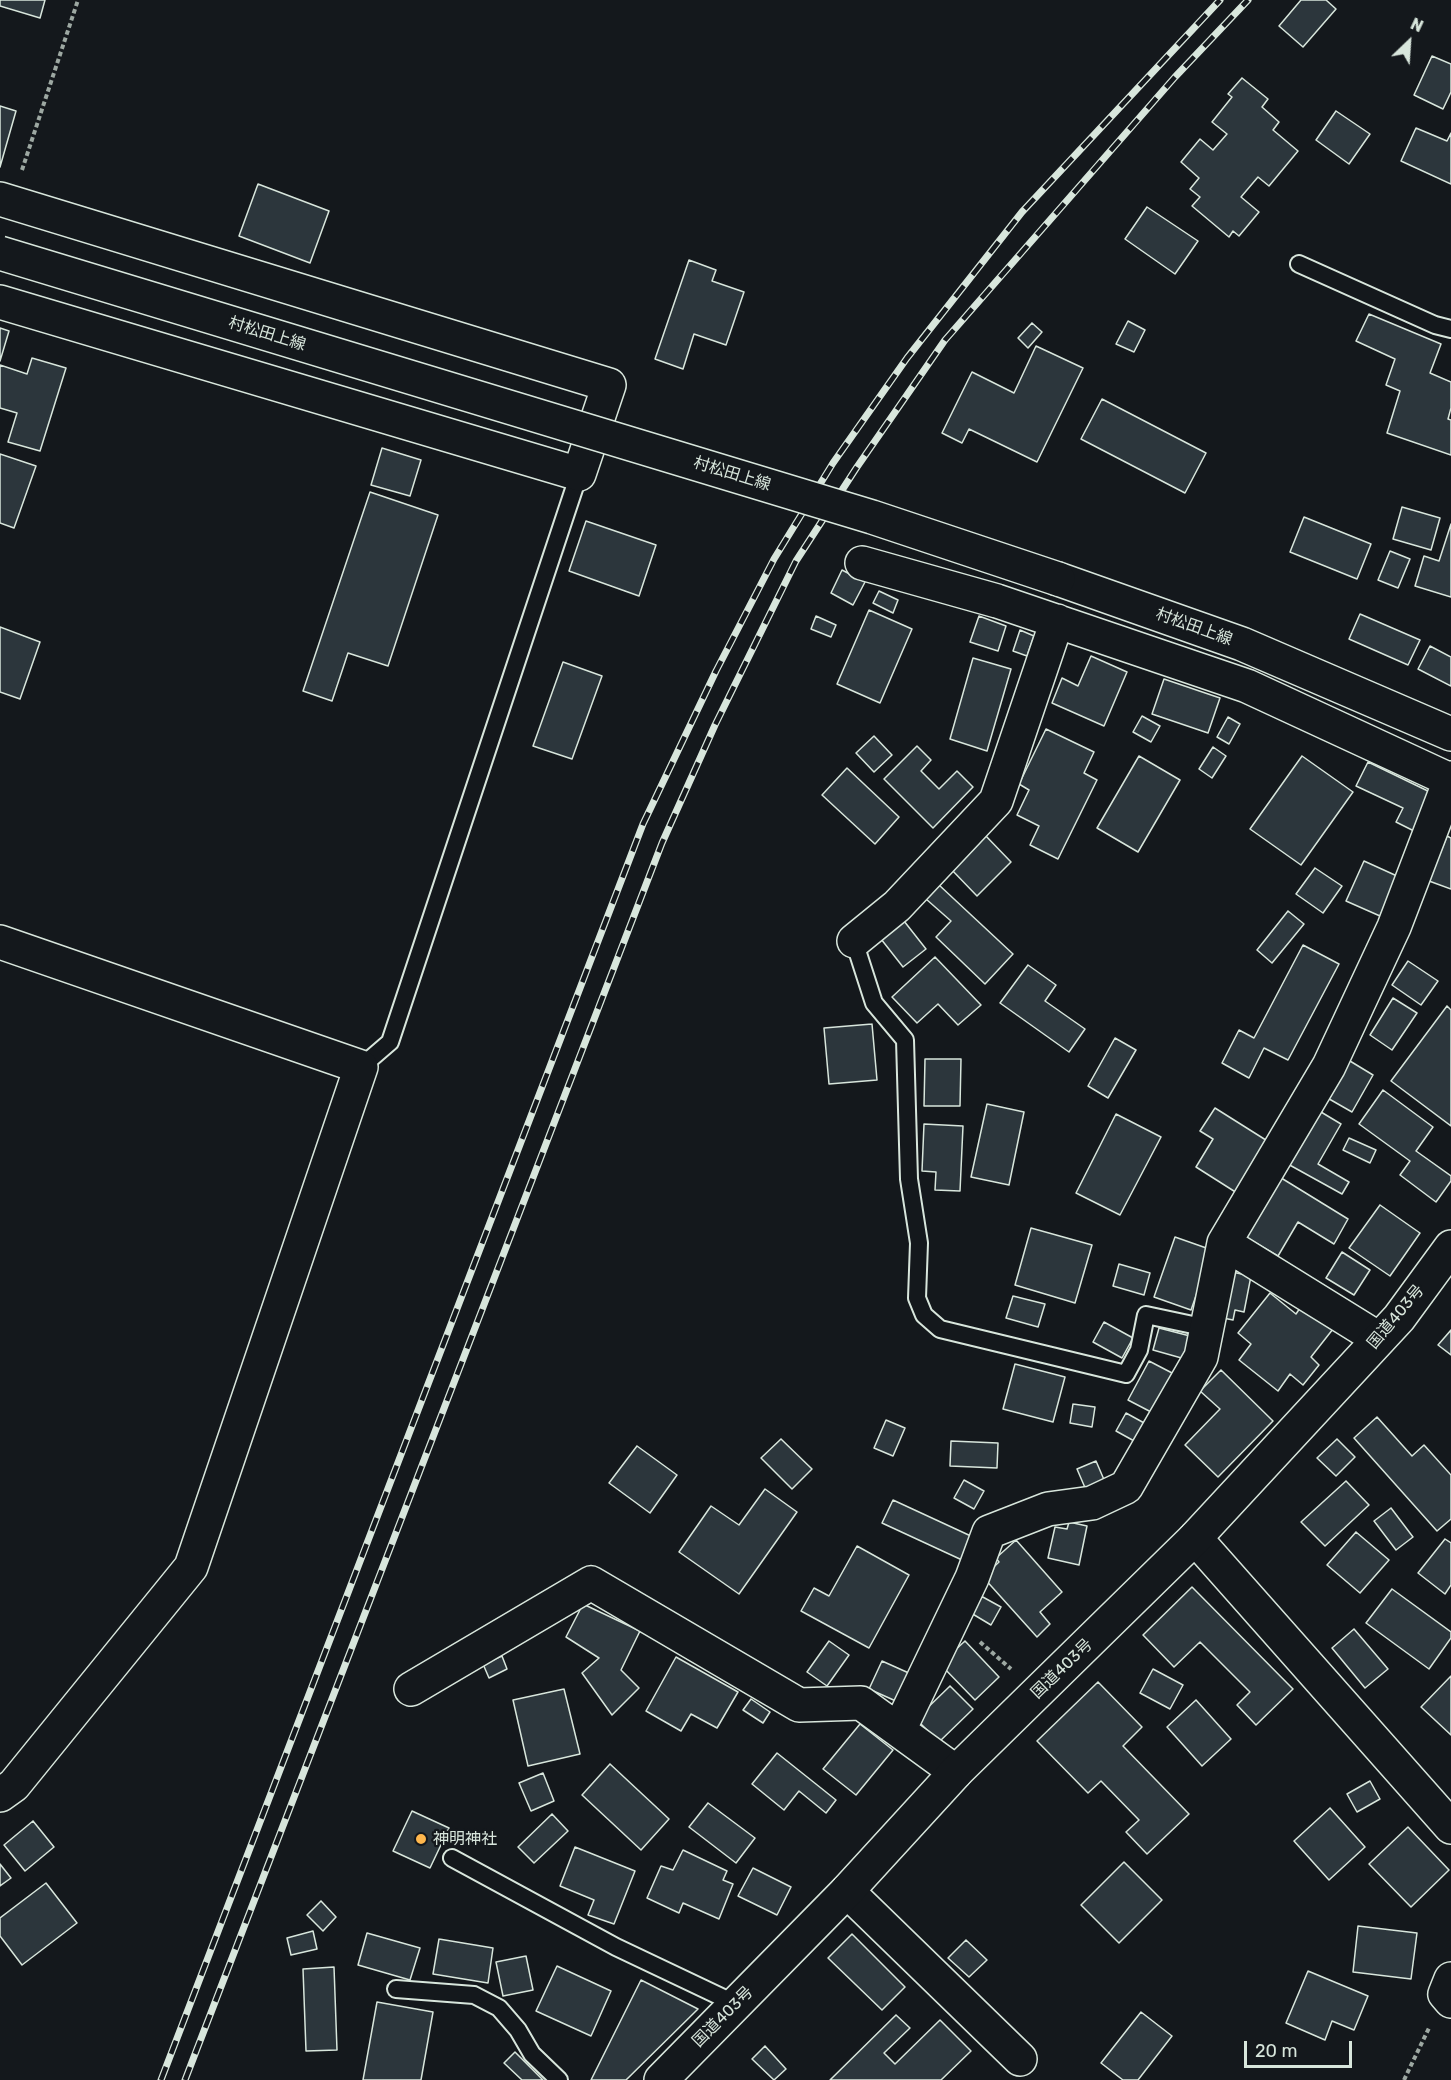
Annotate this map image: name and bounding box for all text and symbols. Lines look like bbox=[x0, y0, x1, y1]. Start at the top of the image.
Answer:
north arrow bbox=[1379, 12, 1439, 72]
text: N bbox=[1408, 14, 1426, 36]
street label: 村松田上線 bbox=[226, 313, 308, 355]
street label: 村松田上線 bbox=[691, 453, 773, 495]
street label: 村松田上線 bbox=[1153, 604, 1235, 650]
street label: 国道403号 bbox=[1364, 1281, 1428, 1353]
street label: 国道403号 bbox=[1027, 1635, 1097, 1703]
place label: 神明神社 bbox=[433, 1829, 497, 1849]
marker: 神明神社 bbox=[414, 1832, 428, 1846]
street label: 国道403号 bbox=[689, 1983, 757, 2051]
scale bar bbox=[1247, 2029, 1355, 2067]
text: 20 m bbox=[1255, 2040, 1297, 2062]

